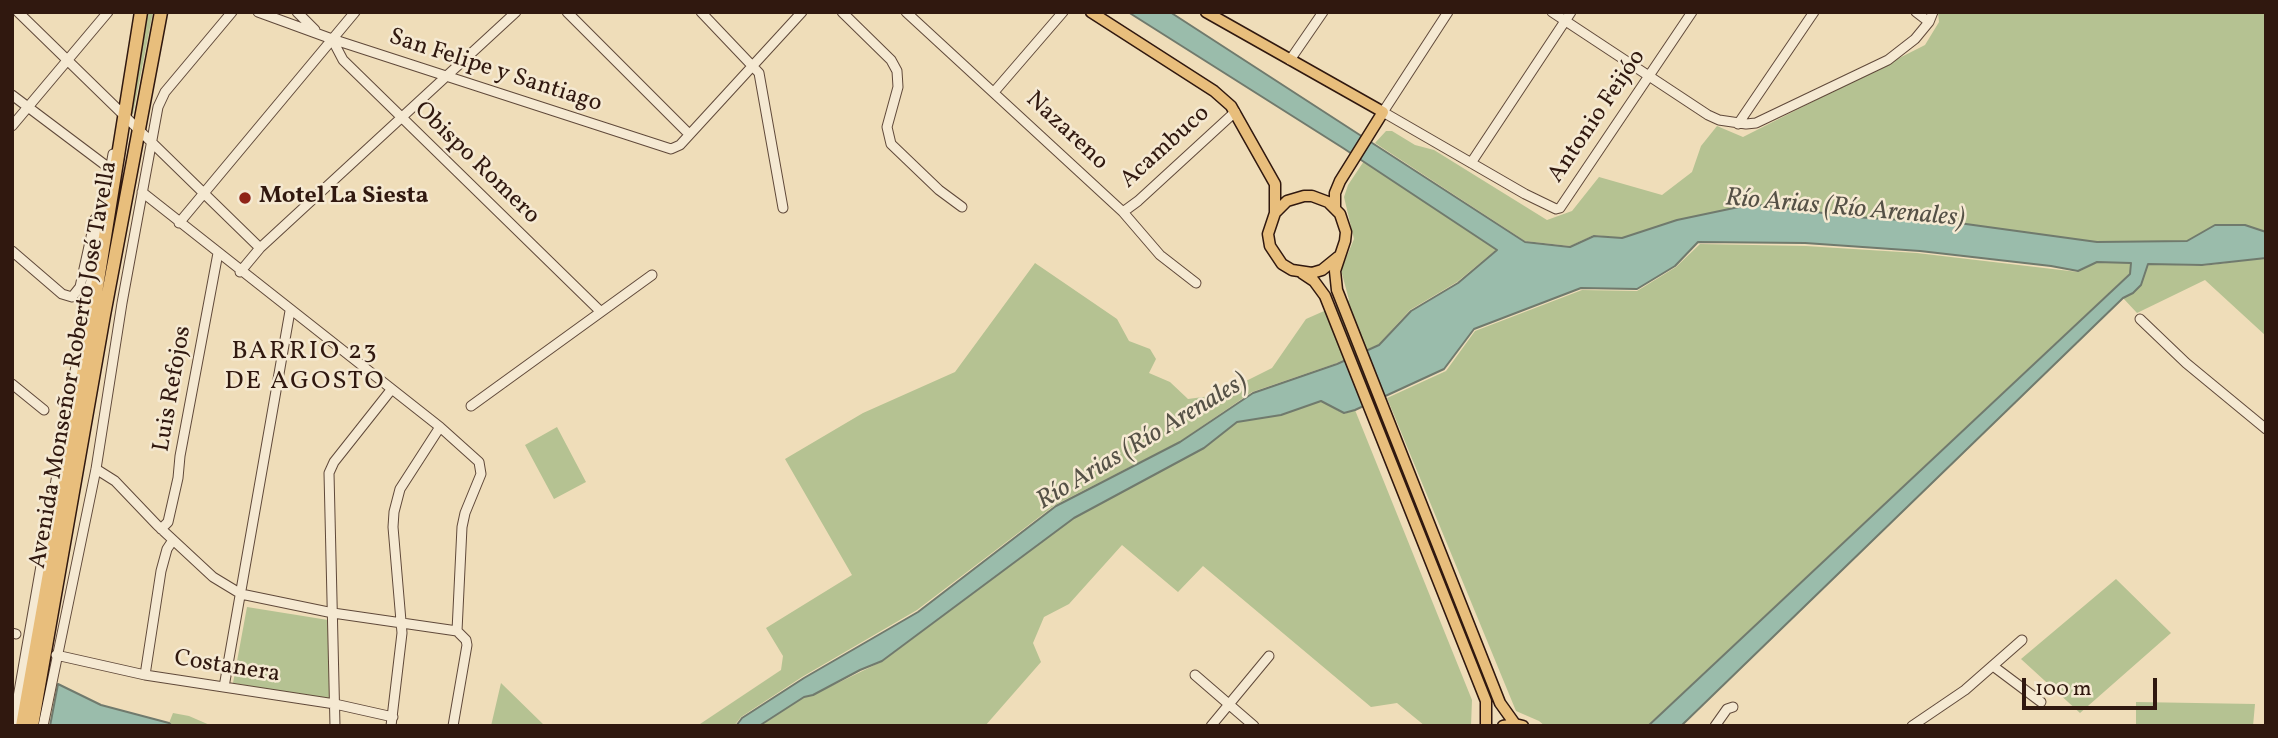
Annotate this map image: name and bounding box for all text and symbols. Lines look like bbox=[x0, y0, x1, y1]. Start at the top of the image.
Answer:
street label: San Felipe y Santiago bbox=[385, 24, 605, 120]
street label: Antonio Feijóo bbox=[1543, 45, 1653, 189]
street label: Nazareno bbox=[1019, 87, 1113, 177]
street label: Obispo Romero bbox=[407, 97, 545, 231]
street label: Acambuco bbox=[1115, 100, 1217, 196]
street label: Avenida Monseñor Roberto José Tavella bbox=[25, 159, 125, 571]
place label: Motel La Siesta bbox=[259, 184, 429, 212]
water label: Río Arias (Río Arenales) bbox=[1724, 184, 1966, 236]
marker: Motel La Siesta bbox=[237, 190, 253, 206]
street label: Luis Refojos bbox=[149, 324, 199, 454]
district label: BARRIO 23 DE AGOSTO bbox=[226, 337, 384, 398]
water label: Río Arias (Río Arenales) bbox=[1032, 368, 1254, 518]
street label: Costanera bbox=[172, 645, 282, 691]
scale bar bbox=[2026, 664, 2161, 708]
text: 100 m bbox=[2035, 675, 2092, 704]

